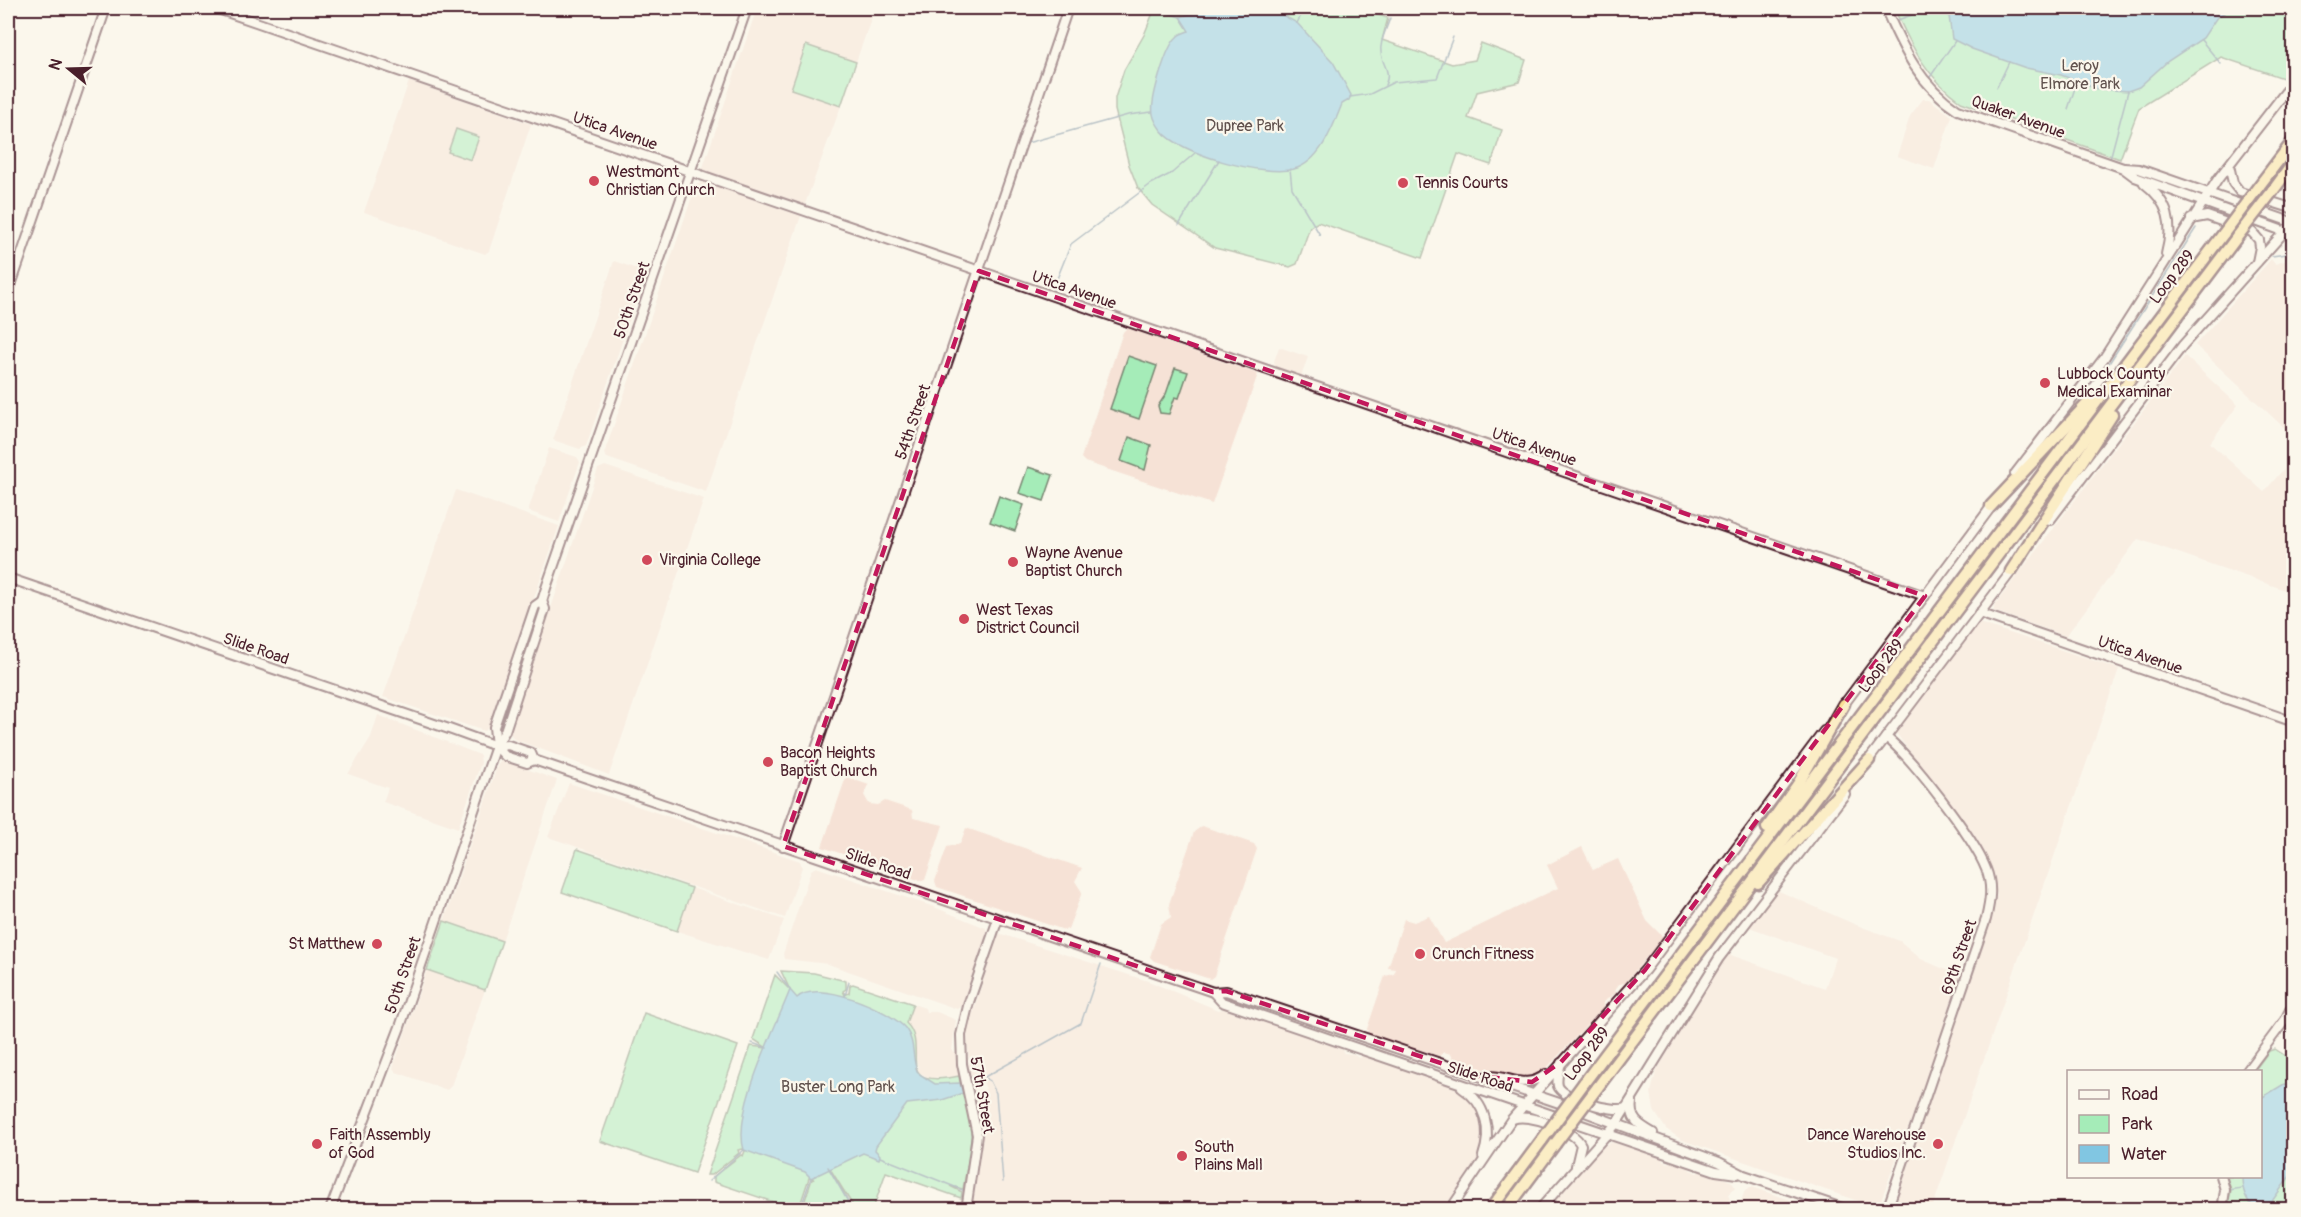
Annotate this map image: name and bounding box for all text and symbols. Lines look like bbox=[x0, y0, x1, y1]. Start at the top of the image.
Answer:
north arrow bbox=[39, 39, 99, 99]
text: N bbox=[45, 56, 67, 73]
park label: Leroy Elmore Park bbox=[2040, 56, 2120, 94]
street label: Quaker Avenue bbox=[1968, 91, 2068, 143]
street label: Utica Avenue bbox=[570, 107, 660, 155]
park label: Dupree Park bbox=[1206, 116, 1284, 136]
place label: Westmont Christian Church bbox=[606, 162, 715, 200]
place label: Tennis Courts bbox=[1415, 173, 1508, 193]
marker: Westmont Christian Church bbox=[587, 174, 601, 188]
marker: Tennis Courts bbox=[1396, 176, 1410, 190]
street label: Loop 289 bbox=[2145, 246, 2199, 308]
street label: 50th Street bbox=[609, 258, 655, 341]
street label: Utica Avenue bbox=[1029, 266, 1119, 314]
place label: Lubbock County Medical Examinar bbox=[2057, 364, 2172, 402]
marker: Lubbock County Medical Examinar bbox=[2038, 376, 2052, 390]
street label: 54th Street bbox=[891, 381, 935, 463]
street label: Utica Avenue bbox=[1489, 423, 1579, 471]
place label: Wayne Avenue Baptist Church bbox=[1025, 543, 1123, 581]
place label: Virginia College bbox=[659, 550, 761, 570]
marker: Virginia College bbox=[640, 553, 654, 567]
marker: Wayne Avenue Baptist Church bbox=[1006, 555, 1020, 569]
place label: West Texas District Council bbox=[976, 600, 1079, 638]
marker: West Texas District Council bbox=[957, 612, 971, 626]
street label: Slide Road bbox=[220, 628, 292, 670]
street label: Utica Avenue bbox=[2095, 631, 2185, 679]
street label: Loop 289 bbox=[1854, 635, 1908, 697]
place label: Bacon Heights Baptist Church bbox=[780, 743, 877, 781]
marker: Bacon Heights Baptist Church bbox=[761, 755, 775, 769]
street label: Slide Road bbox=[842, 843, 914, 885]
street label: 69th Street bbox=[1937, 916, 1981, 997]
street label: 50th Street bbox=[380, 933, 426, 1016]
place label: St Matthew bbox=[288, 934, 365, 954]
marker: St Matthew bbox=[370, 937, 384, 951]
place label: Crunch Fitness bbox=[1432, 944, 1534, 964]
marker: Crunch Fitness bbox=[1413, 947, 1427, 961]
street label: Loop 289 bbox=[1560, 1023, 1614, 1085]
street label: 57th Street bbox=[965, 1055, 999, 1136]
street label: Slide Road bbox=[1444, 1057, 1516, 1097]
legend bbox=[2067, 1070, 2262, 1178]
park label: Buster Long Park bbox=[781, 1077, 895, 1097]
text: Road bbox=[2121, 1083, 2158, 1106]
text: Park bbox=[2121, 1113, 2153, 1136]
place label: Faith Assembly of God bbox=[329, 1125, 431, 1163]
place label: Dance Warehouse Studios Inc. bbox=[1807, 1125, 1926, 1163]
marker: Faith Assembly of God bbox=[310, 1137, 324, 1151]
place label: South Plains Mall bbox=[1194, 1137, 1263, 1175]
marker: Dance Warehouse Studios Inc. bbox=[1931, 1137, 1945, 1151]
text: Water bbox=[2121, 1143, 2167, 1166]
marker: South Plains Mall bbox=[1175, 1149, 1189, 1163]

